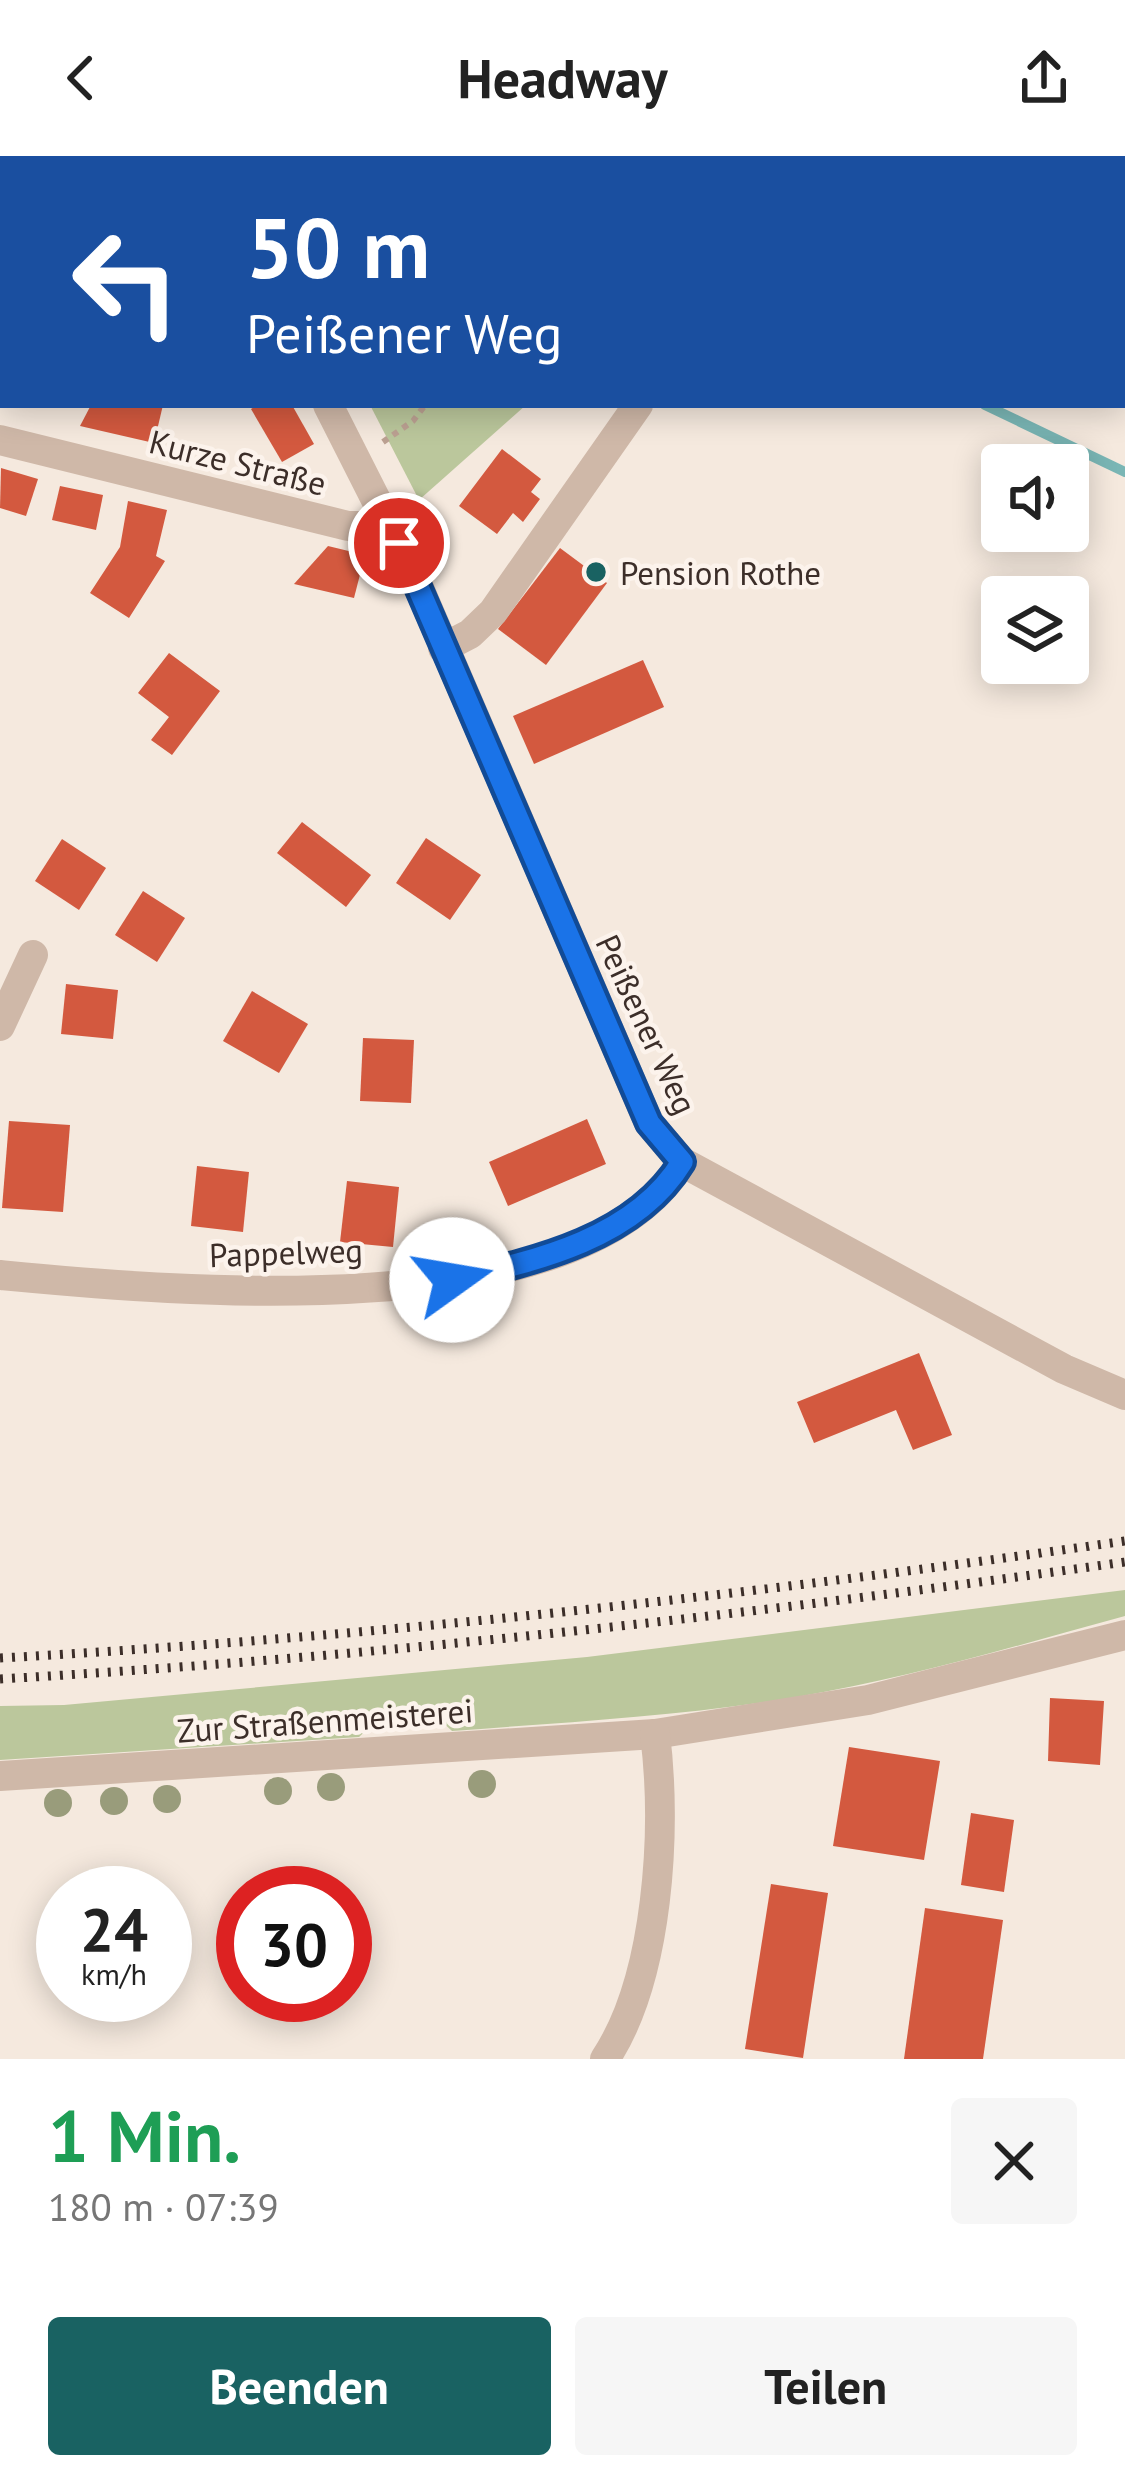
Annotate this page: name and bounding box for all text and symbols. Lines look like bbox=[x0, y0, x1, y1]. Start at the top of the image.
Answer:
text: Headway bbox=[457, 43, 668, 113]
icon: back bbox=[48, 45, 114, 111]
icon: share bbox=[1011, 45, 1077, 111]
text: 50 m bbox=[246, 192, 430, 301]
icon: left bbox=[48, 204, 204, 360]
text: Peißener Weg bbox=[246, 298, 563, 368]
street label: Kurze Straße bbox=[145, 419, 331, 505]
map controls bbox=[981, 444, 1089, 684]
button: sound bbox=[981, 444, 1089, 552]
pin bbox=[348, 492, 450, 594]
icon: arrive bbox=[366, 510, 432, 576]
place label: Pension Rothe bbox=[620, 551, 821, 594]
marker: Pension Rothe bbox=[583, 559, 609, 585]
button: layers bbox=[981, 576, 1089, 684]
street label: Peißener Weg bbox=[587, 927, 707, 1121]
position arrow bbox=[389, 1217, 515, 1343]
street label: Pappelweg bbox=[208, 1228, 364, 1276]
street label: Zur Straßenmeisterei bbox=[176, 1688, 474, 1752]
speed limit sign: 30 bbox=[216, 1866, 372, 2022]
text: 24 bbox=[80, 1890, 148, 1968]
text: km/h bbox=[81, 1954, 147, 1993]
text: 1 Min. bbox=[48, 2089, 241, 2182]
button: close bbox=[951, 2098, 1077, 2224]
text: 180 m · 07:39 bbox=[48, 2181, 279, 2232]
button: Beenden bbox=[48, 2317, 551, 2455]
button: Teilen bbox=[575, 2317, 1077, 2455]

